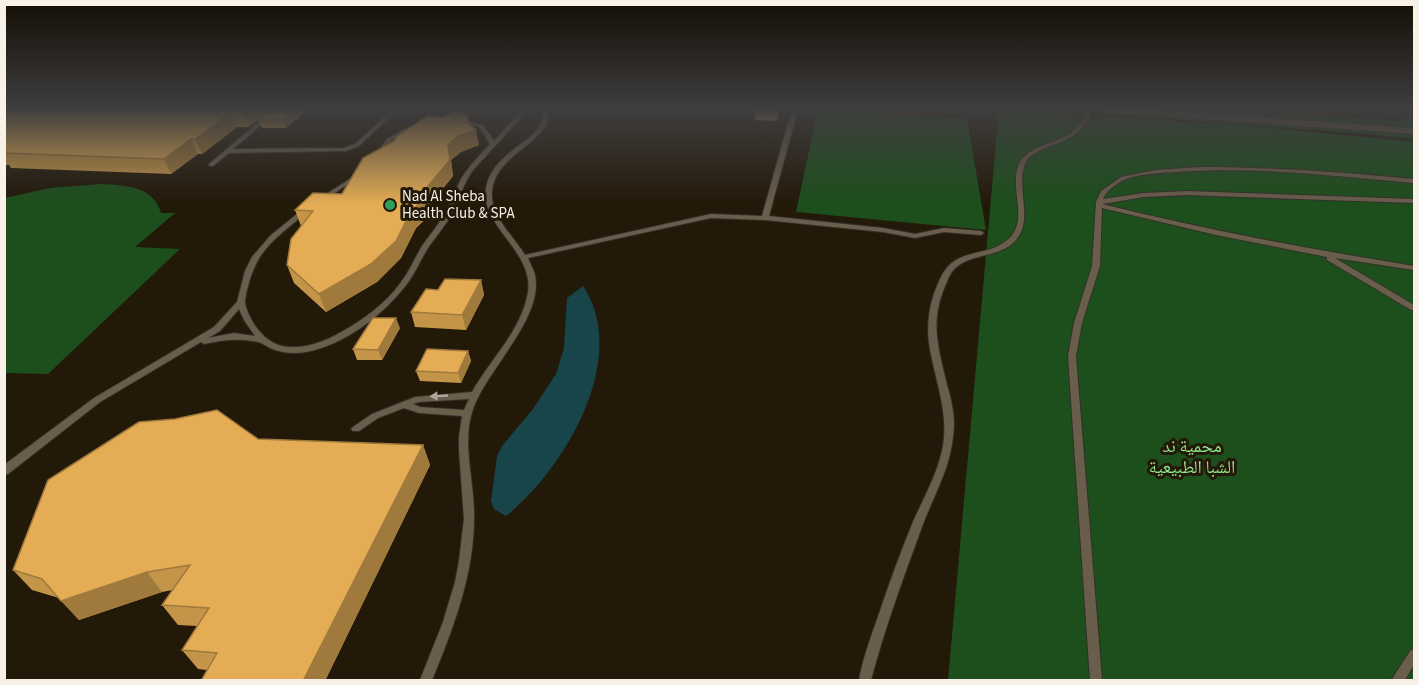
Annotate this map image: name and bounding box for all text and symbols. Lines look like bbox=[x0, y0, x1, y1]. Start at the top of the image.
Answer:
place label: Nad Al Sheba Health Club & SPA bbox=[402, 186, 515, 224]
marker: Nad Al Sheba Health Club & SPA bbox=[383, 198, 397, 212]
one-way arrow bbox=[430, 392, 449, 401]
park label: محمية ند الشبا الطبيعية bbox=[1149, 434, 1235, 480]

